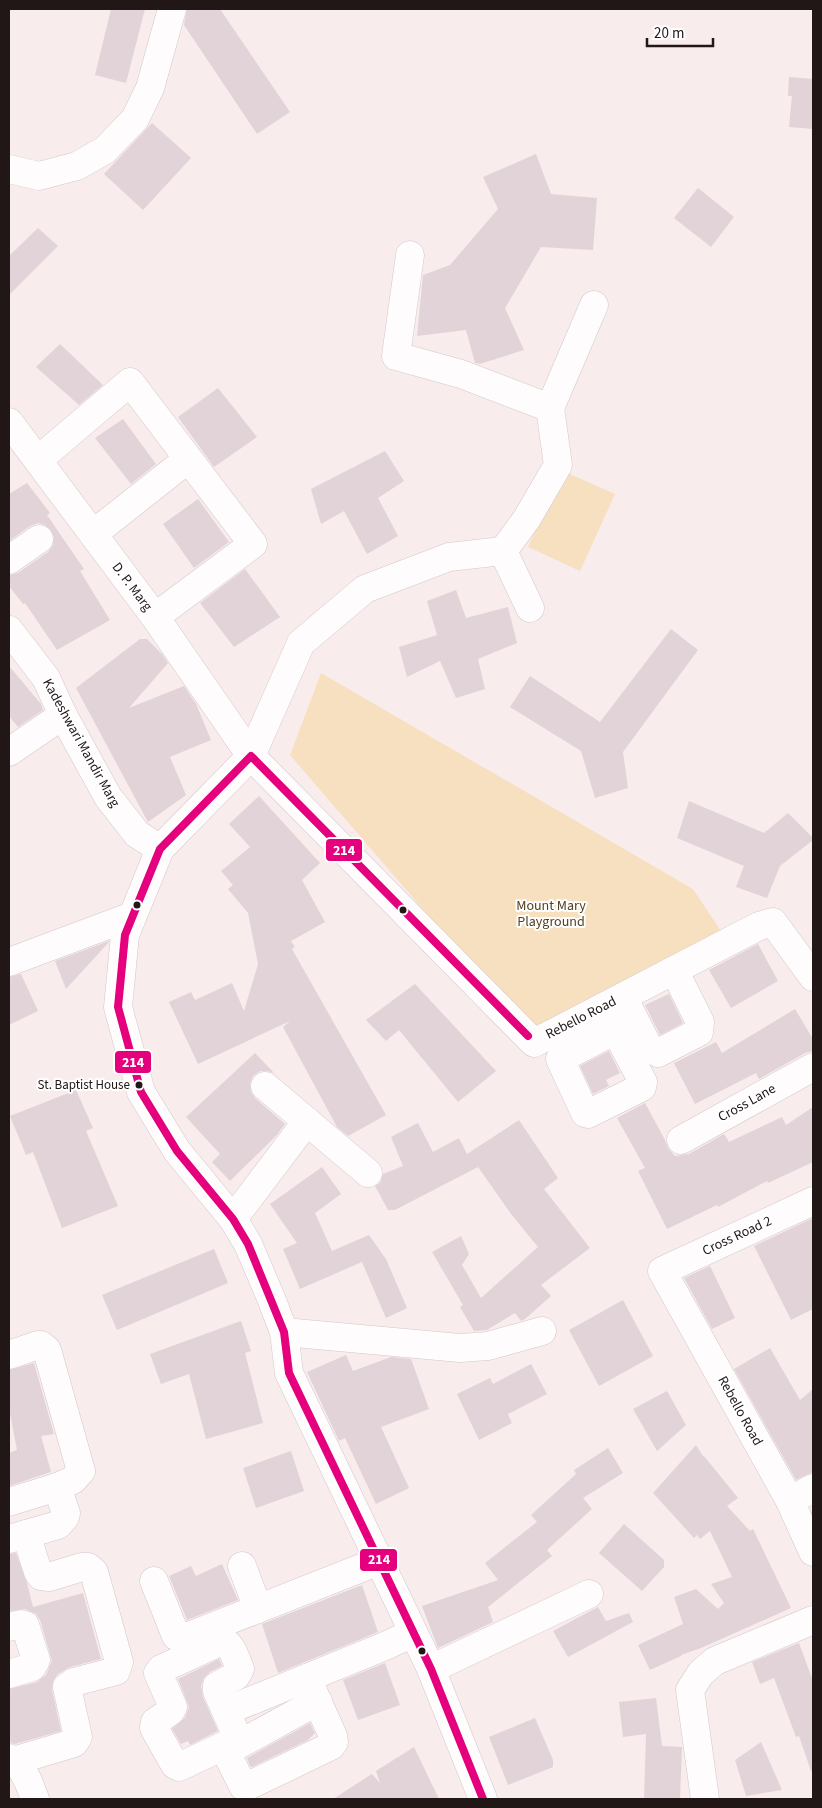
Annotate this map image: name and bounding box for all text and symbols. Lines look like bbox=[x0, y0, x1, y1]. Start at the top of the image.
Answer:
scale bar bbox=[647, 15, 713, 47]
text: 20 m bbox=[654, 23, 684, 44]
street label: D. P. Marg bbox=[107, 558, 157, 616]
street label: Kadeshwari Mandir Marg bbox=[37, 675, 125, 811]
line badge: 214 bbox=[325, 838, 363, 862]
text: 214 bbox=[333, 841, 356, 861]
park label: Mount Mary Playground bbox=[516, 896, 586, 932]
unlabelled marker bbox=[132, 900, 142, 910]
unlabelled marker bbox=[398, 905, 408, 915]
street label: Rebello Road bbox=[542, 992, 620, 1044]
line badge: 214 bbox=[114, 1050, 152, 1074]
text: 214 bbox=[122, 1053, 145, 1073]
place label: St. Baptist House bbox=[38, 1076, 130, 1094]
street label: Cross Lane bbox=[714, 1079, 780, 1127]
marker: St. Baptist House bbox=[134, 1080, 144, 1090]
street label: Cross Road 2 bbox=[699, 1211, 775, 1261]
street label: Rebello Road bbox=[713, 1372, 767, 1450]
line badge: 214 bbox=[359, 1548, 398, 1572]
text: 214 bbox=[368, 1550, 391, 1570]
unlabelled marker bbox=[417, 1646, 427, 1656]

